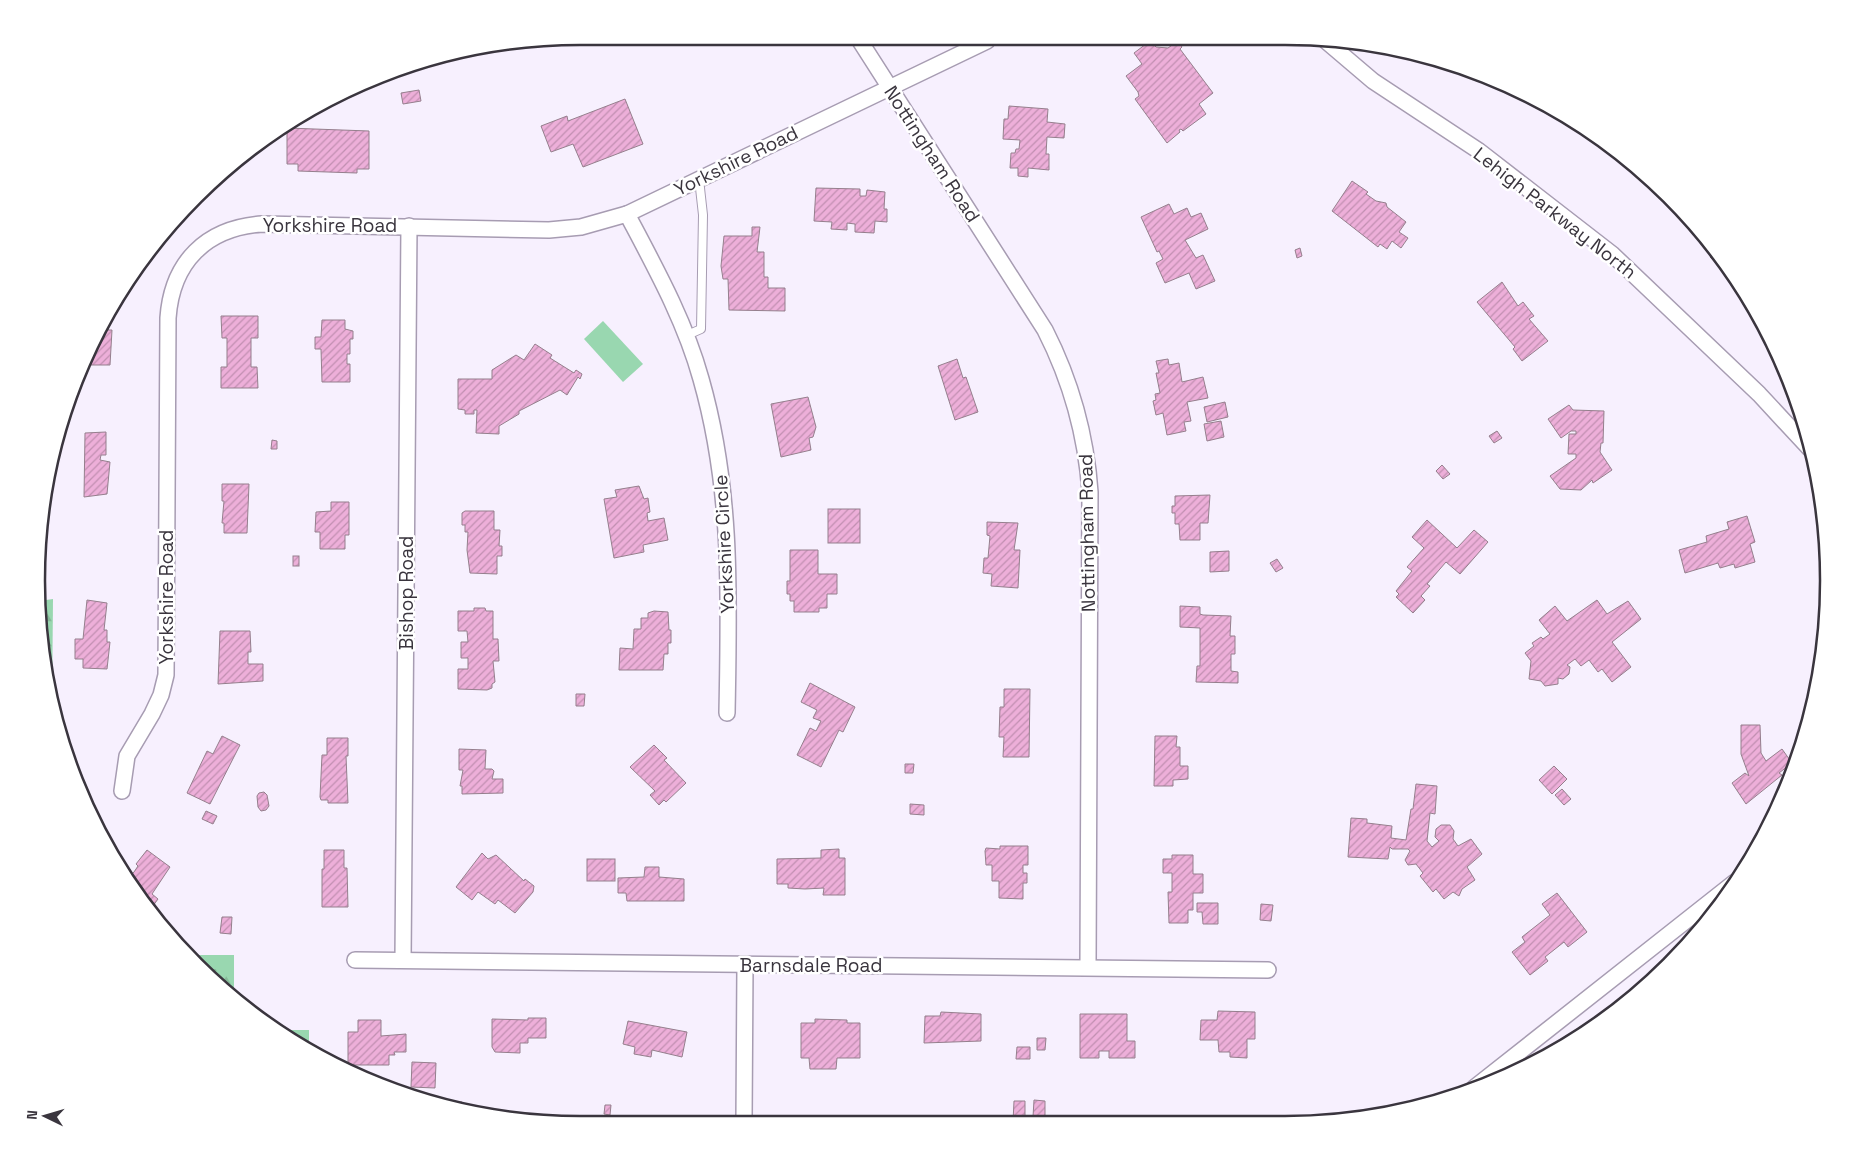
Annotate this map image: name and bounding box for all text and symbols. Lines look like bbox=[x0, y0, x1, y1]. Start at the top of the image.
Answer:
street label: Nottingham Road bbox=[878, 81, 986, 227]
street label: Yorkshire Road bbox=[670, 120, 802, 202]
street label: Lehigh Parkway North bbox=[1468, 142, 1642, 284]
street label: Yorkshire Road bbox=[263, 213, 397, 238]
street label: Nottingham Road bbox=[1073, 454, 1101, 612]
street label: Yorkshire Circle bbox=[708, 474, 740, 614]
street label: Yorkshire Road bbox=[154, 530, 179, 664]
street label: Bishop Road bbox=[394, 536, 419, 650]
street label: Barnsdale Road bbox=[740, 953, 882, 978]
north arrow bbox=[20, 1091, 70, 1141]
text: N bbox=[23, 1109, 41, 1120]

